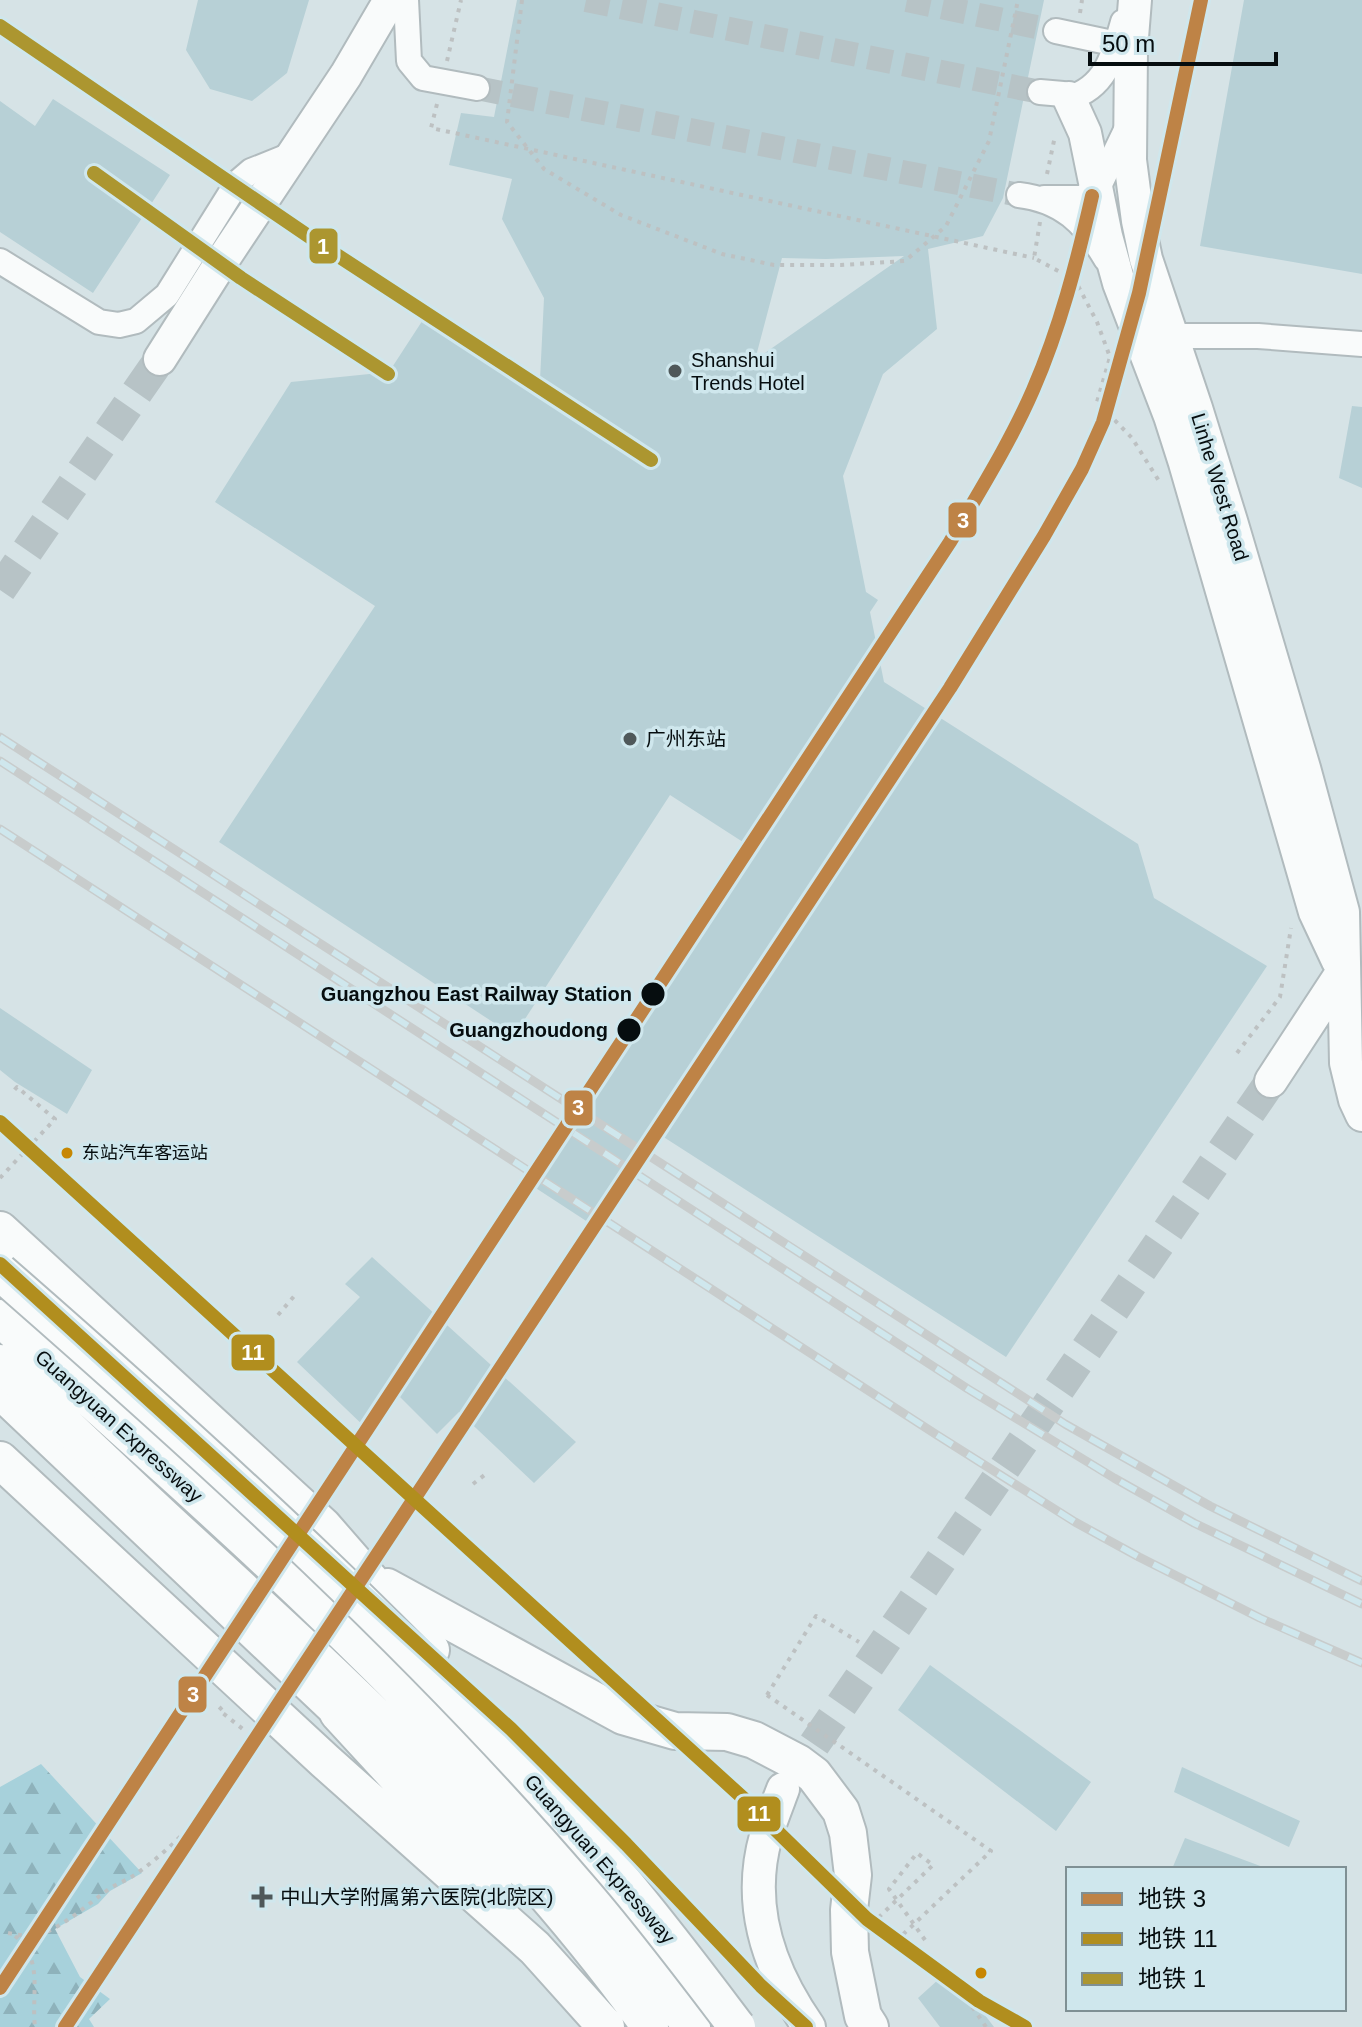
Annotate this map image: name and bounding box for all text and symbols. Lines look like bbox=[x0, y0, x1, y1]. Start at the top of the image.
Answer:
scale bar bbox=[1090, 16, 1276, 66]
text: 50 m bbox=[1102, 30, 1155, 57]
line badge: 1 bbox=[308, 227, 339, 265]
text: 1 bbox=[317, 234, 329, 259]
place label: Shanshui Trends Hotel bbox=[691, 349, 805, 394]
marker: Shanshui Trends Hotel bbox=[666, 362, 684, 380]
street label: Linhe West Road bbox=[1187, 411, 1253, 563]
line badge: 3 bbox=[947, 501, 978, 539]
text: 3 bbox=[957, 508, 969, 533]
place label: 广州东站 bbox=[646, 728, 726, 750]
marker: 广州东站 bbox=[621, 730, 639, 748]
marker: Guangzhou East Railway Station bbox=[639, 980, 667, 1008]
place label: Guangzhou East Railway Station bbox=[321, 983, 632, 1005]
marker: Guangzhoudong bbox=[615, 1016, 643, 1044]
place label: Guangzhoudong bbox=[449, 1019, 608, 1041]
line badge: 3 bbox=[563, 1089, 594, 1127]
text: 3 bbox=[572, 1095, 584, 1120]
place label: 东站汽车客运站 bbox=[82, 1143, 208, 1163]
marker: 东站汽车客运站 bbox=[59, 1145, 75, 1161]
line badge: 11 bbox=[230, 1333, 276, 1372]
text: 11 bbox=[241, 1340, 265, 1365]
street label: Guangyuan Expressway bbox=[31, 1345, 207, 1507]
line badge: 3 bbox=[177, 1675, 208, 1714]
text: 3 bbox=[187, 1682, 199, 1707]
street label: Guangyuan Expressway bbox=[521, 1770, 679, 1948]
line badge: 11 bbox=[736, 1795, 782, 1833]
text: 11 bbox=[747, 1801, 771, 1826]
legend bbox=[1066, 1867, 1346, 2011]
text: 地铁 3 bbox=[1138, 1885, 1206, 1912]
marker: 中山大学附属第六医院(北院区) bbox=[251, 1886, 273, 1908]
place label: 中山大学附属第六医院(北院区) bbox=[280, 1886, 553, 1908]
text: 地铁 11 bbox=[1138, 1925, 1218, 1952]
unlabelled marker bbox=[973, 1965, 989, 1981]
text: 地铁 1 bbox=[1138, 1965, 1206, 1992]

